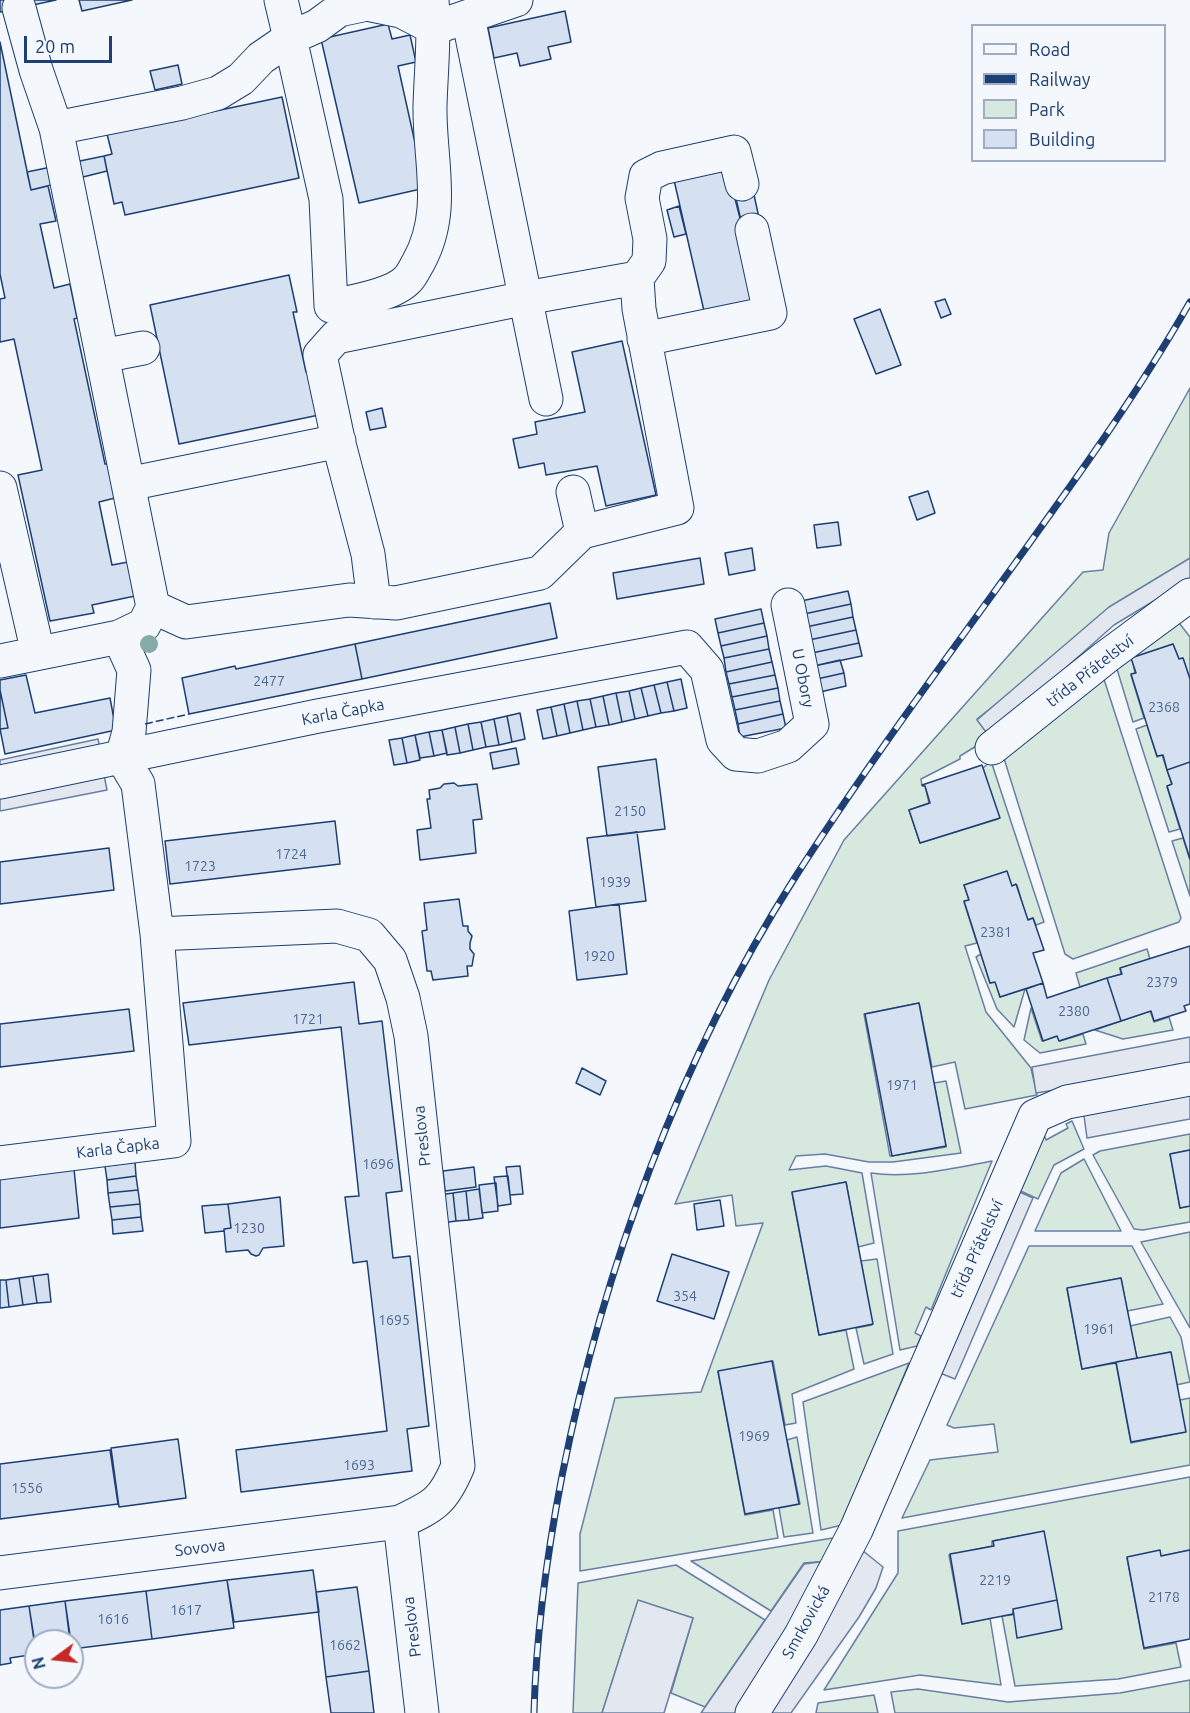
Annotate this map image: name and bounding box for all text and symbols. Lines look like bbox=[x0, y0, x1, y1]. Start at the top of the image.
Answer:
scale bar bbox=[27, 24, 116, 62]
legend bbox=[971, 24, 1166, 162]
text: 20 m bbox=[35, 36, 75, 56]
text: Road bbox=[1029, 39, 1071, 59]
text: Railway bbox=[1029, 69, 1090, 89]
text: Park bbox=[1029, 99, 1065, 119]
text: Building bbox=[1029, 129, 1095, 149]
street label: třída Přátelství bbox=[1043, 631, 1137, 711]
street label: U Obory bbox=[788, 647, 818, 709]
house number: 2477 bbox=[253, 673, 285, 689]
street label: Karla Čapka bbox=[300, 695, 386, 729]
house number: 2368 bbox=[1148, 699, 1180, 715]
house number: 2150 bbox=[614, 803, 646, 819]
house number: 1724 bbox=[275, 846, 307, 862]
house number: 1723 bbox=[184, 858, 216, 874]
house number: 1939 bbox=[599, 874, 631, 890]
house number: 2381 bbox=[980, 924, 1012, 940]
house number: 1920 bbox=[583, 948, 615, 964]
house number: 2379 bbox=[1146, 974, 1178, 990]
house number: 2380 bbox=[1058, 1003, 1090, 1019]
house number: 1721 bbox=[292, 1011, 324, 1027]
house number: 1971 bbox=[886, 1077, 918, 1093]
street label: Preslova bbox=[409, 1105, 435, 1167]
street label: Karla Čapka bbox=[75, 1133, 161, 1163]
house number: 1696 bbox=[362, 1156, 394, 1172]
street label: třída Přátelství bbox=[947, 1197, 1007, 1301]
house number: 1230 bbox=[233, 1220, 265, 1236]
house number: 354 bbox=[673, 1288, 697, 1304]
house number: 1695 bbox=[378, 1312, 410, 1328]
house number: 1961 bbox=[1083, 1321, 1115, 1337]
house number: 1969 bbox=[738, 1428, 770, 1444]
house number: 1693 bbox=[343, 1457, 375, 1473]
house number: 1556 bbox=[11, 1480, 43, 1496]
street label: Sovova bbox=[174, 1535, 226, 1561]
house number: 2219 bbox=[979, 1572, 1011, 1588]
street label: Smrkovická bbox=[778, 1582, 834, 1662]
house number: 2178 bbox=[1148, 1589, 1180, 1605]
street label: Preslova bbox=[399, 1596, 425, 1658]
house number: 1617 bbox=[170, 1602, 202, 1618]
house number: 1616 bbox=[97, 1611, 129, 1627]
north arrow bbox=[24, 1629, 84, 1689]
house number: 1662 bbox=[329, 1637, 361, 1653]
text: N bbox=[28, 1655, 49, 1671]

